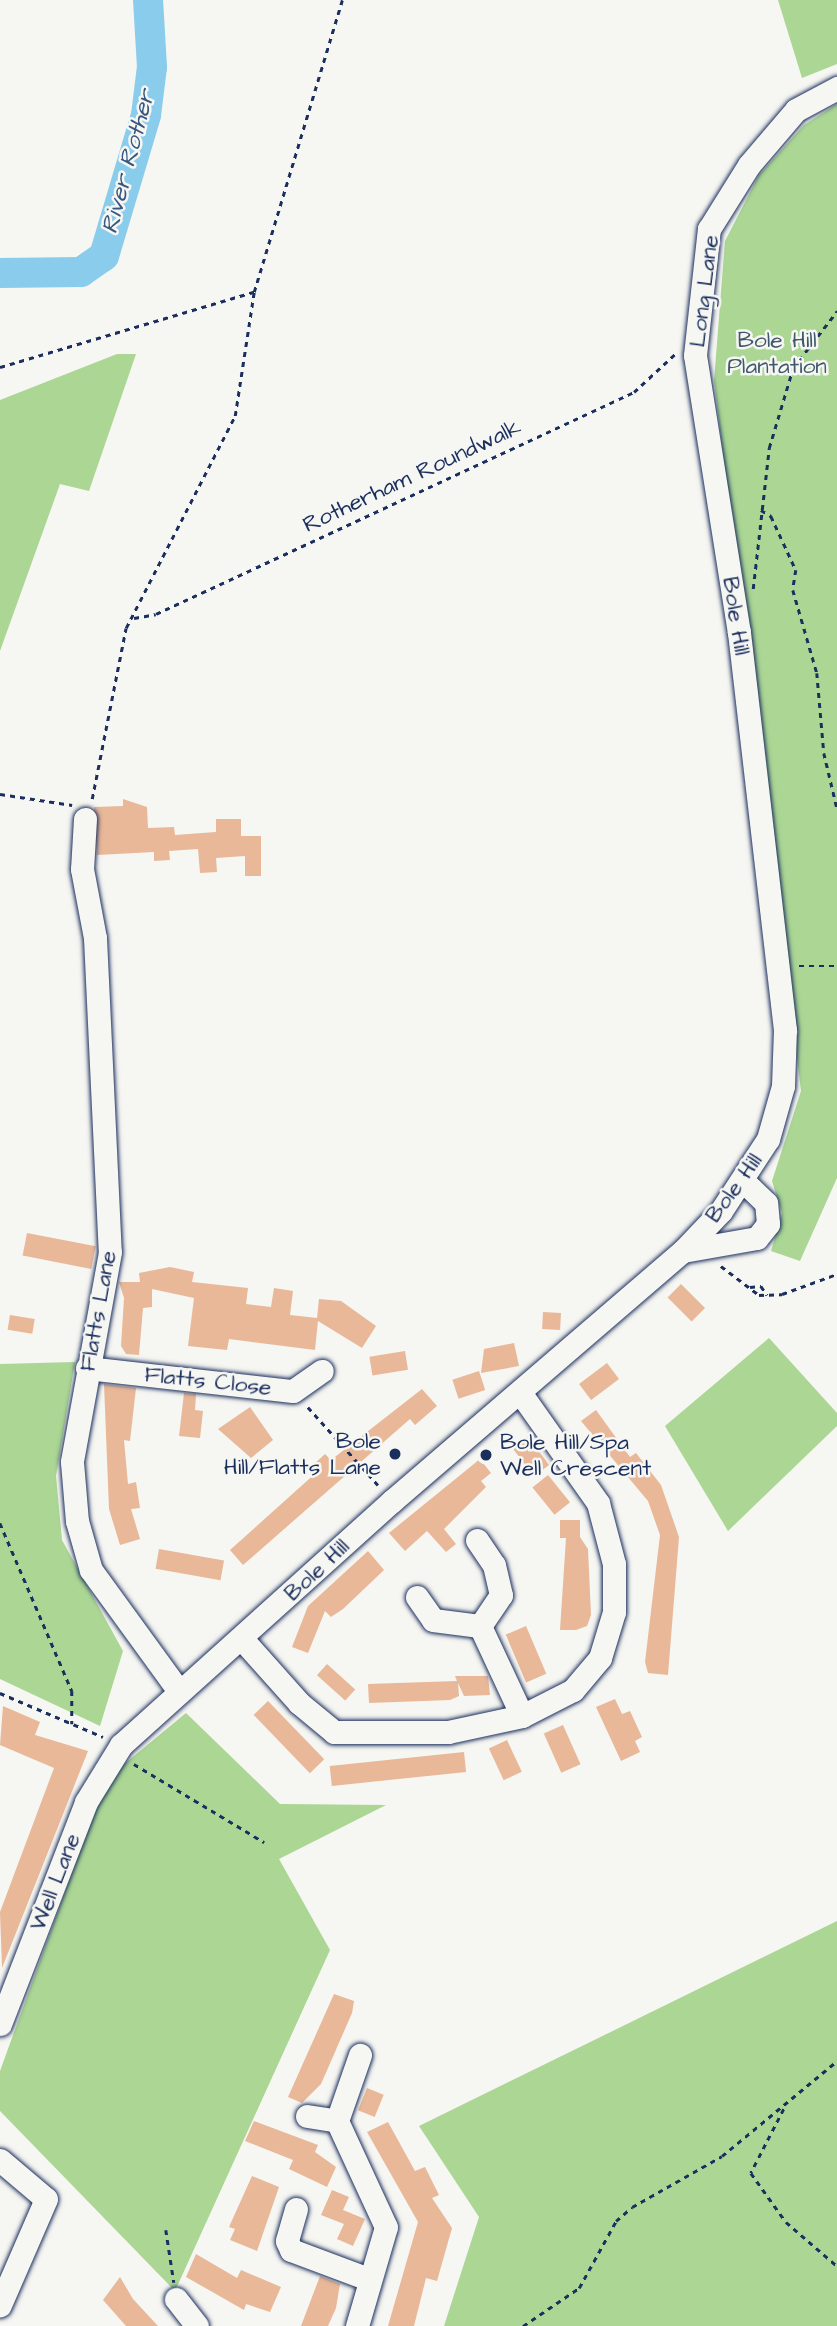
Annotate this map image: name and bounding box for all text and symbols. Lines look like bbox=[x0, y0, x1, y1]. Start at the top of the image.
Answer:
water label: River Rother bbox=[96, 87, 162, 237]
street label: Long Lane bbox=[683, 233, 725, 349]
park label: Bole Hill Plantation bbox=[727, 326, 827, 380]
street label: Rotherham Roundwalk bbox=[298, 413, 526, 539]
street label: Bole Hill bbox=[716, 575, 756, 657]
street label: Bole Hill bbox=[700, 1148, 768, 1228]
street label: Flatts Lane bbox=[74, 1248, 122, 1374]
street label: Flatts Close bbox=[143, 1361, 273, 1401]
place label: Bole Hill/Flatts Lane bbox=[224, 1427, 381, 1481]
place label: Bole Hill/Spa Well Crescent bbox=[500, 1428, 651, 1482]
marker: Bole Hill/Flatts Lane bbox=[387, 1446, 403, 1462]
marker: Bole Hill/Spa Well Crescent bbox=[478, 1447, 494, 1463]
street label: Bole Hill bbox=[279, 1533, 355, 1607]
street label: Well Lane bbox=[24, 1829, 86, 1935]

